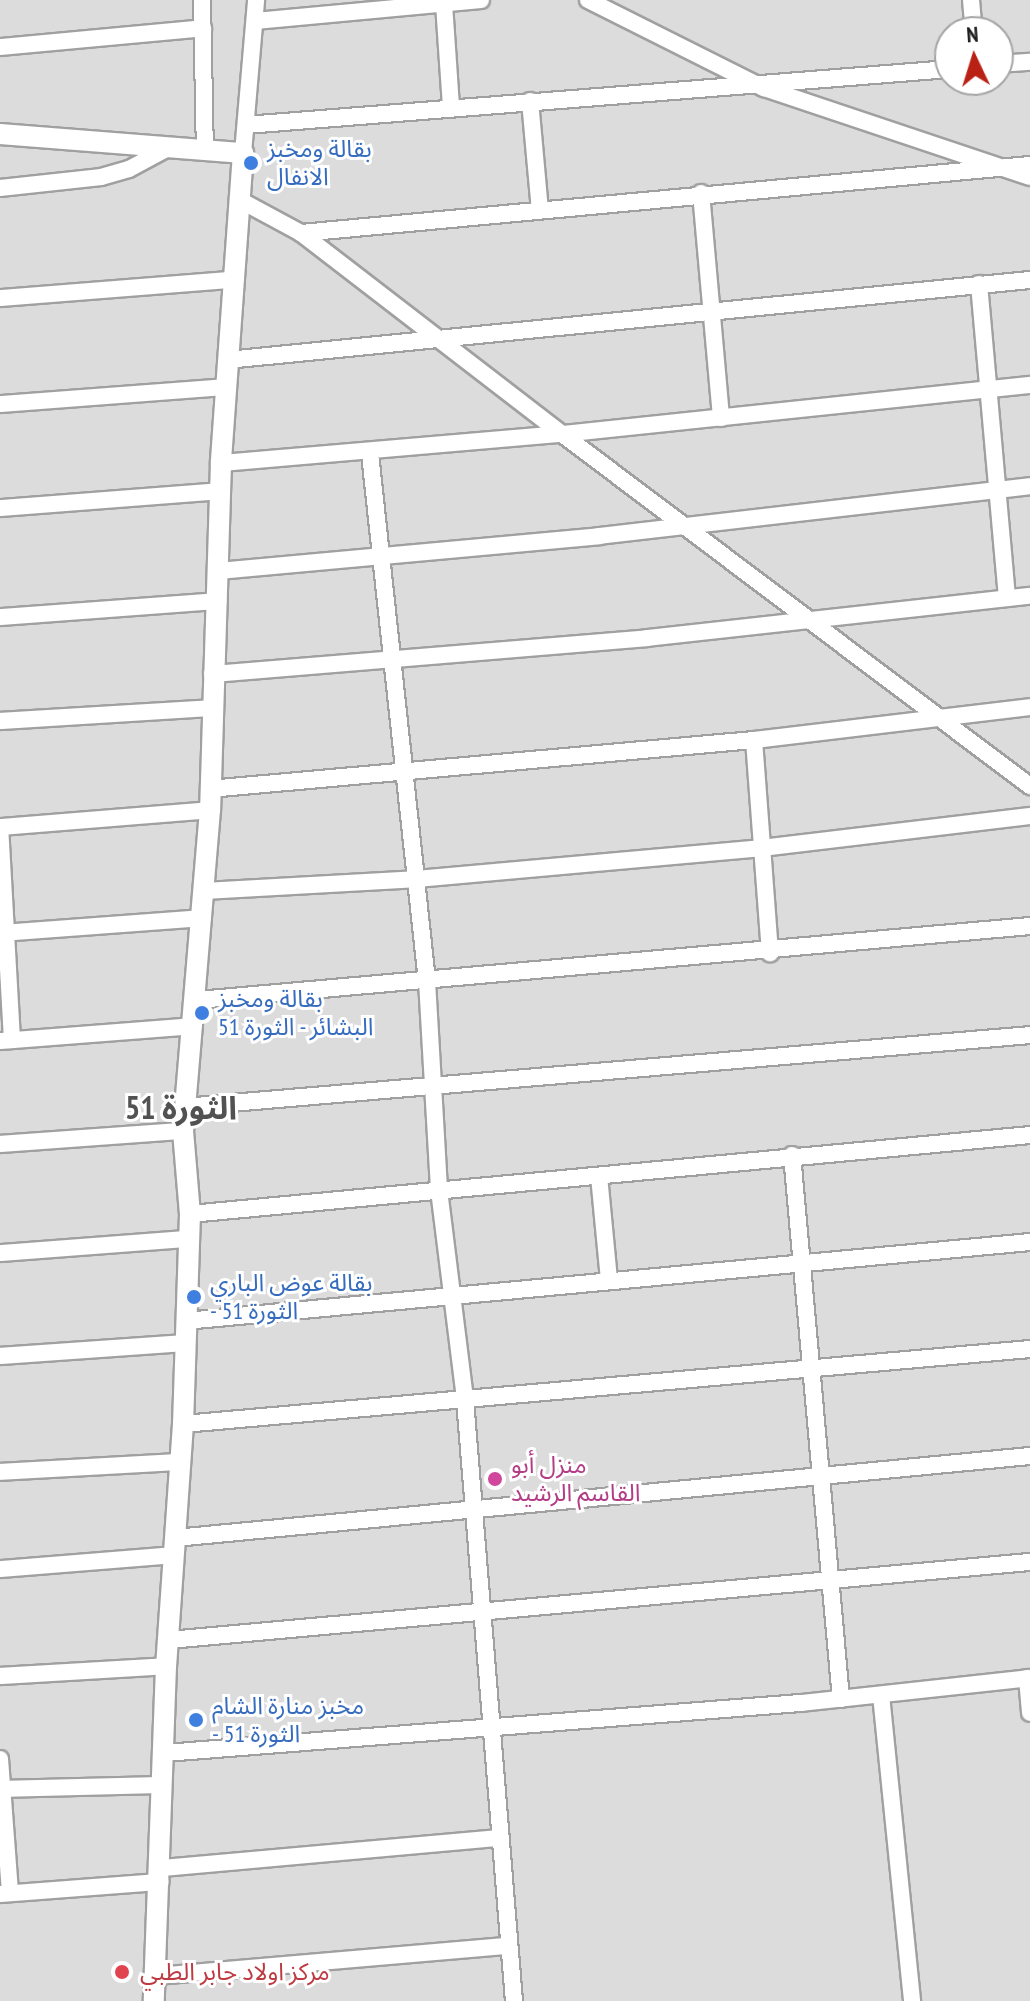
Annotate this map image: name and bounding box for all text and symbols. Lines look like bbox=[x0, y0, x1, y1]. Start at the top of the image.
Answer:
north arrow bbox=[934, 16, 1014, 96]
text: N bbox=[966, 20, 979, 48]
place label: بقالة ومخبز الانفال bbox=[267, 135, 372, 191]
marker: بقالة ومخبز الانفال bbox=[242, 154, 260, 172]
place label: بقالة ومخبز البشائر - الثورة 51 bbox=[218, 985, 375, 1041]
marker: بقالة ومخبز البشائر - الثورة 51 bbox=[193, 1004, 211, 1022]
district label: الثورة 51 bbox=[125, 1088, 237, 1126]
place label: بقالة عوض الباري - الثورة 51 bbox=[210, 1269, 372, 1325]
marker: بقالة عوض الباري - الثورة 51 bbox=[185, 1288, 203, 1306]
place label: منزل أبو القاسم الرشيد bbox=[511, 1451, 640, 1507]
marker: منزل أبو القاسم الرشيد bbox=[486, 1470, 504, 1488]
place label: مخبز منارة الشام - الثورة 51 bbox=[212, 1692, 364, 1748]
marker: مخبز منارة الشام - الثورة 51 bbox=[187, 1711, 205, 1729]
place label: مركز اولاد جابر الطبي bbox=[140, 1958, 330, 1986]
marker: مركز اولاد جابر الطبي bbox=[111, 1961, 133, 1983]

